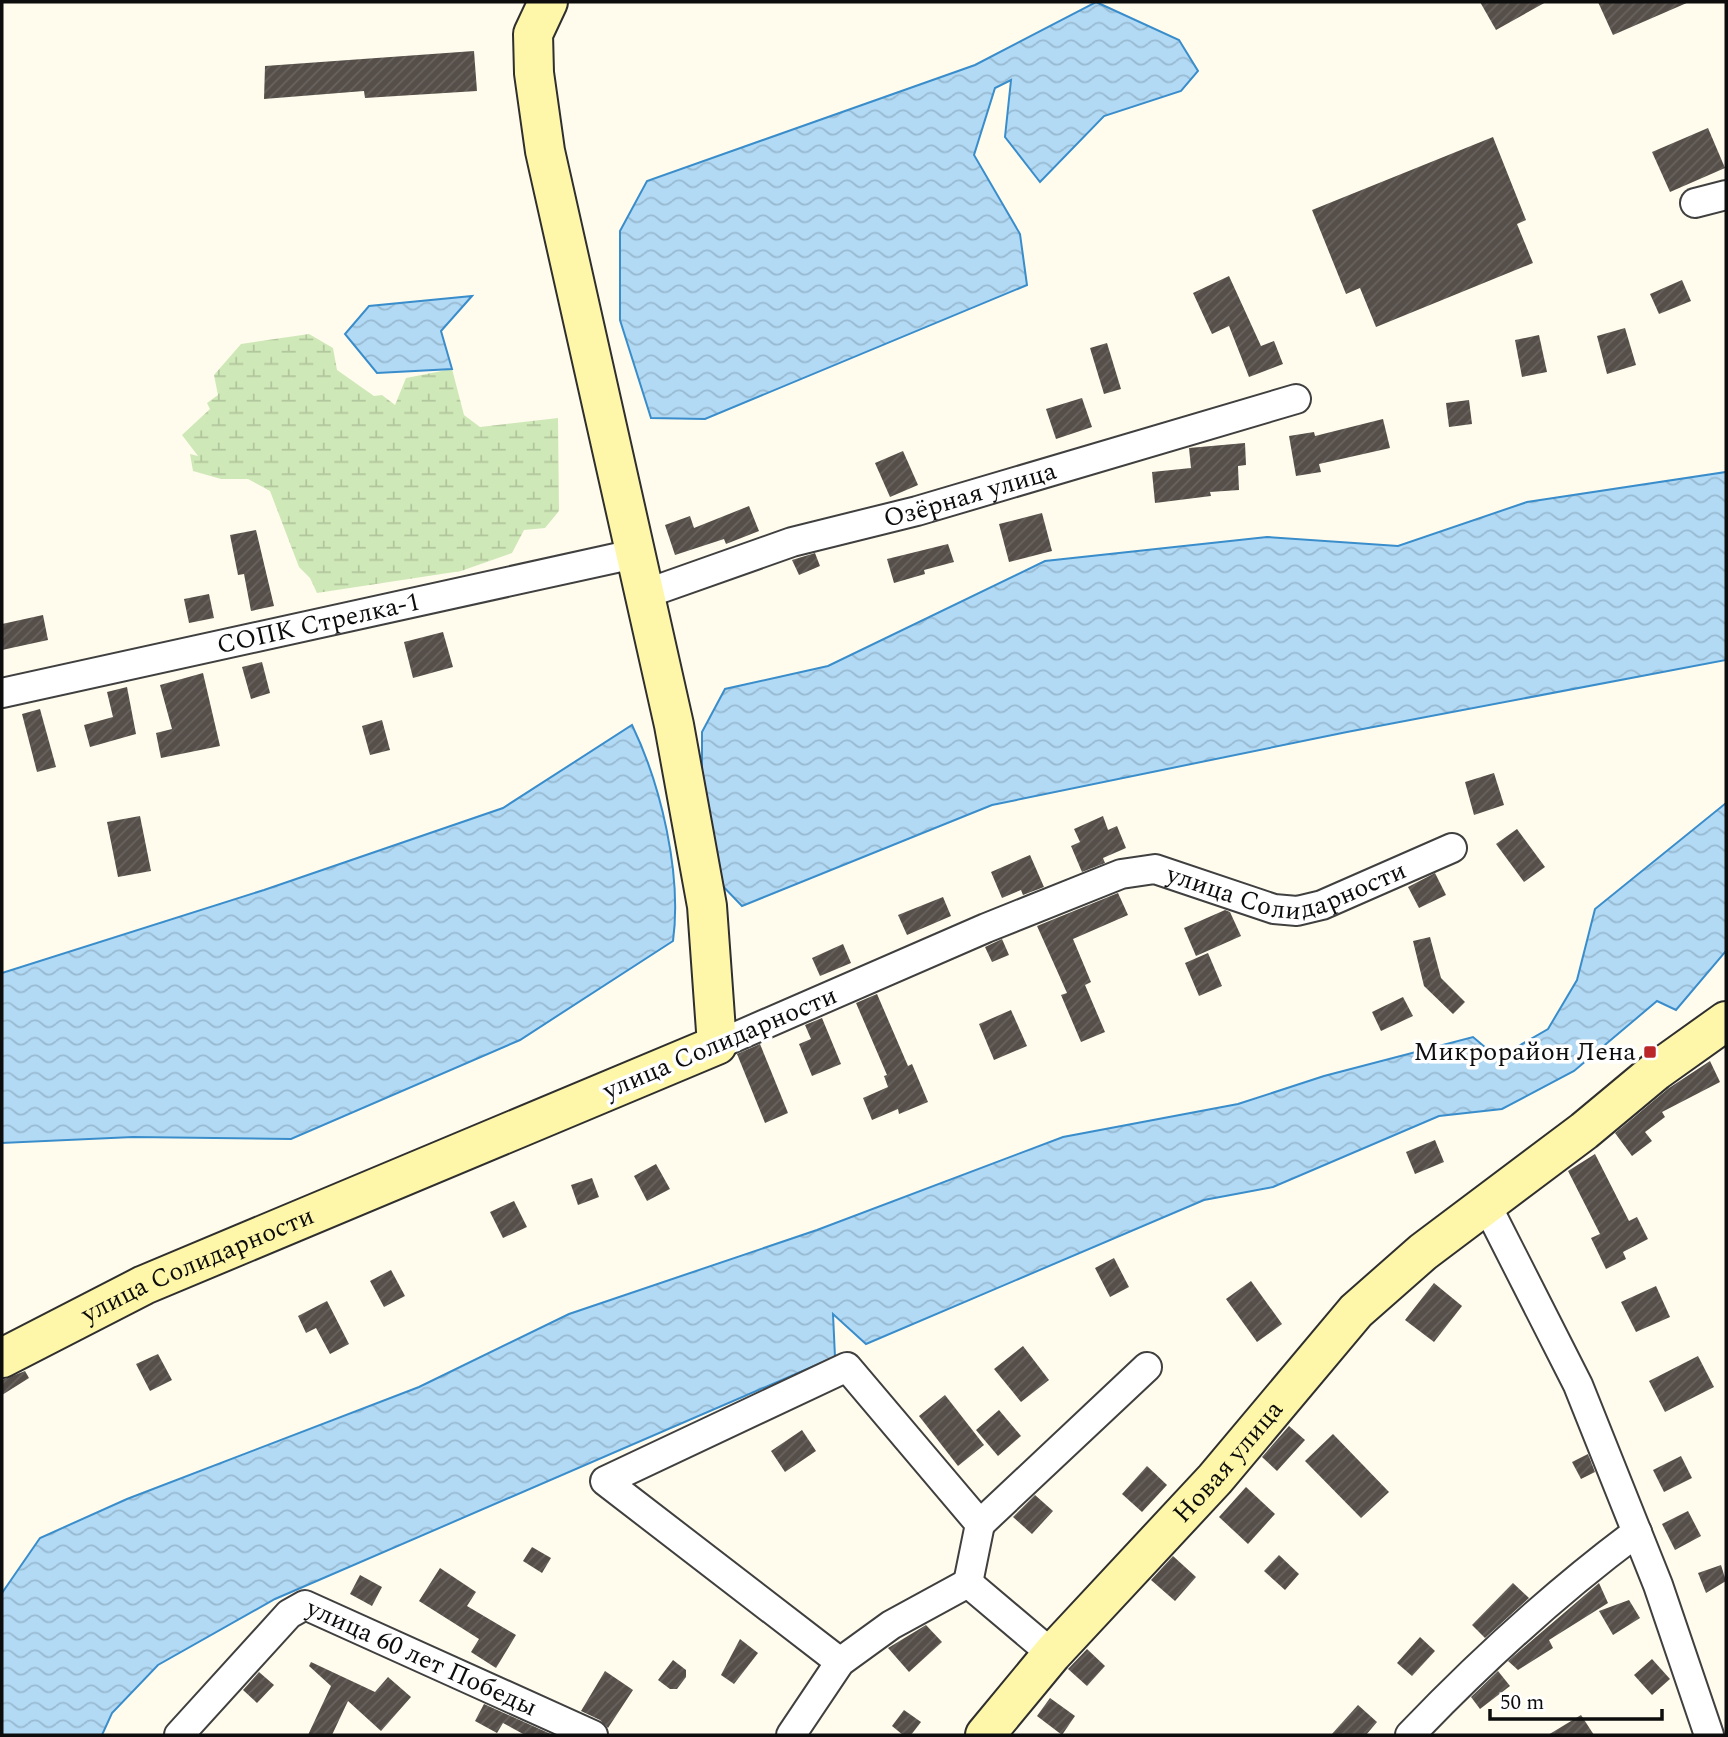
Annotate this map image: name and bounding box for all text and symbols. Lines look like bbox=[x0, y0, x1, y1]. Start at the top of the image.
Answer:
street label: Озёрная улица bbox=[879, 451, 1062, 539]
street label: СОПК Стрелка-1 bbox=[213, 582, 424, 665]
street label: улица Солидарности bbox=[1161, 849, 1413, 885]
text: улица Солидарности bbox=[1160, 851, 1413, 931]
street label: улица Солидарности bbox=[596, 976, 843, 1111]
place label: Микрорайон Лена bbox=[1413, 1032, 1636, 1072]
marker: Микрорайон Лена bbox=[1642, 1044, 1658, 1060]
street label: улица Солидарности bbox=[73, 1196, 320, 1334]
street label: Новая улица bbox=[1163, 1391, 1293, 1532]
street label: улица 60 лет Победы bbox=[299, 1588, 544, 1727]
scale bar bbox=[1490, 1678, 1662, 1722]
text: 50 m bbox=[1500, 1687, 1544, 1719]

